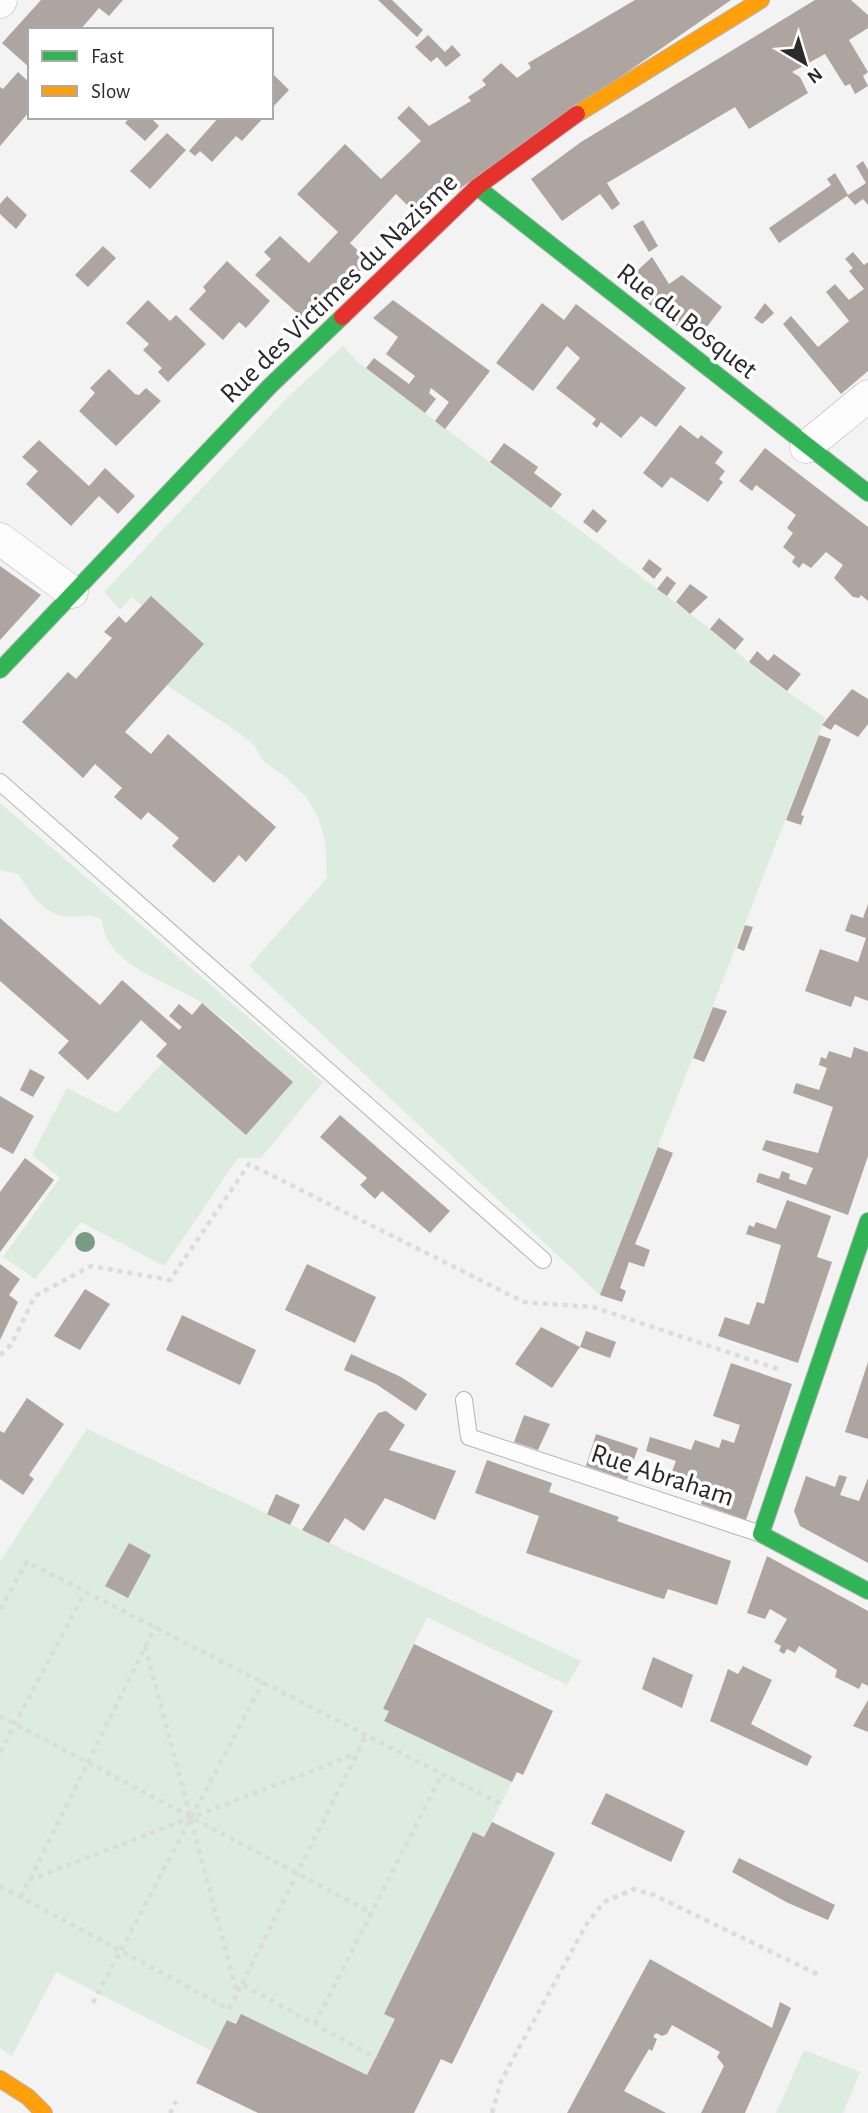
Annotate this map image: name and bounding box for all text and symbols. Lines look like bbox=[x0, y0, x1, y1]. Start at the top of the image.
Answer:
legend bbox=[28, 28, 273, 119]
north arrow bbox=[770, 28, 840, 98]
text: Fast bbox=[91, 46, 124, 67]
text: N bbox=[803, 64, 826, 87]
text: Slow bbox=[91, 81, 130, 102]
street label: Rue des Victimes du Nazisme bbox=[216, 168, 463, 409]
street label: Rue du Bosquet bbox=[611, 258, 762, 385]
street label: Rue Abraham bbox=[587, 1440, 737, 1512]

